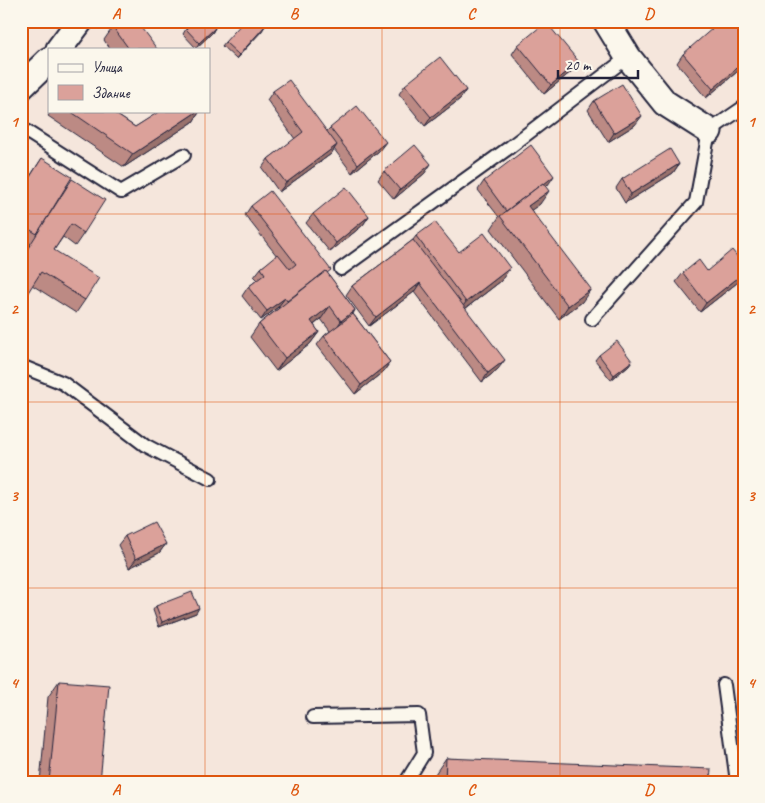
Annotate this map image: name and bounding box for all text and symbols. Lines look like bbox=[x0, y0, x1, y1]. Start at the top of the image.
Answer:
text: A bbox=[112, 4, 122, 24]
text: B bbox=[290, 4, 300, 24]
text: C bbox=[467, 4, 477, 24]
text: D bbox=[644, 4, 655, 24]
legend bbox=[48, 48, 210, 112]
scale bar bbox=[558, 48, 638, 80]
text: 20 m bbox=[565, 56, 592, 75]
text: Улица bbox=[92, 58, 123, 77]
text: Здание bbox=[92, 84, 131, 103]
text: 1 bbox=[10, 112, 19, 132]
text: 1 bbox=[747, 112, 756, 132]
text: 2 bbox=[10, 299, 19, 319]
text: 2 bbox=[747, 299, 756, 319]
text: 3 bbox=[10, 486, 19, 506]
text: 3 bbox=[747, 486, 756, 506]
text: 4 bbox=[10, 673, 19, 693]
text: 4 bbox=[747, 673, 756, 693]
text: A bbox=[112, 780, 122, 800]
text: B bbox=[290, 780, 300, 800]
text: C bbox=[467, 780, 477, 800]
text: D bbox=[644, 780, 655, 800]

